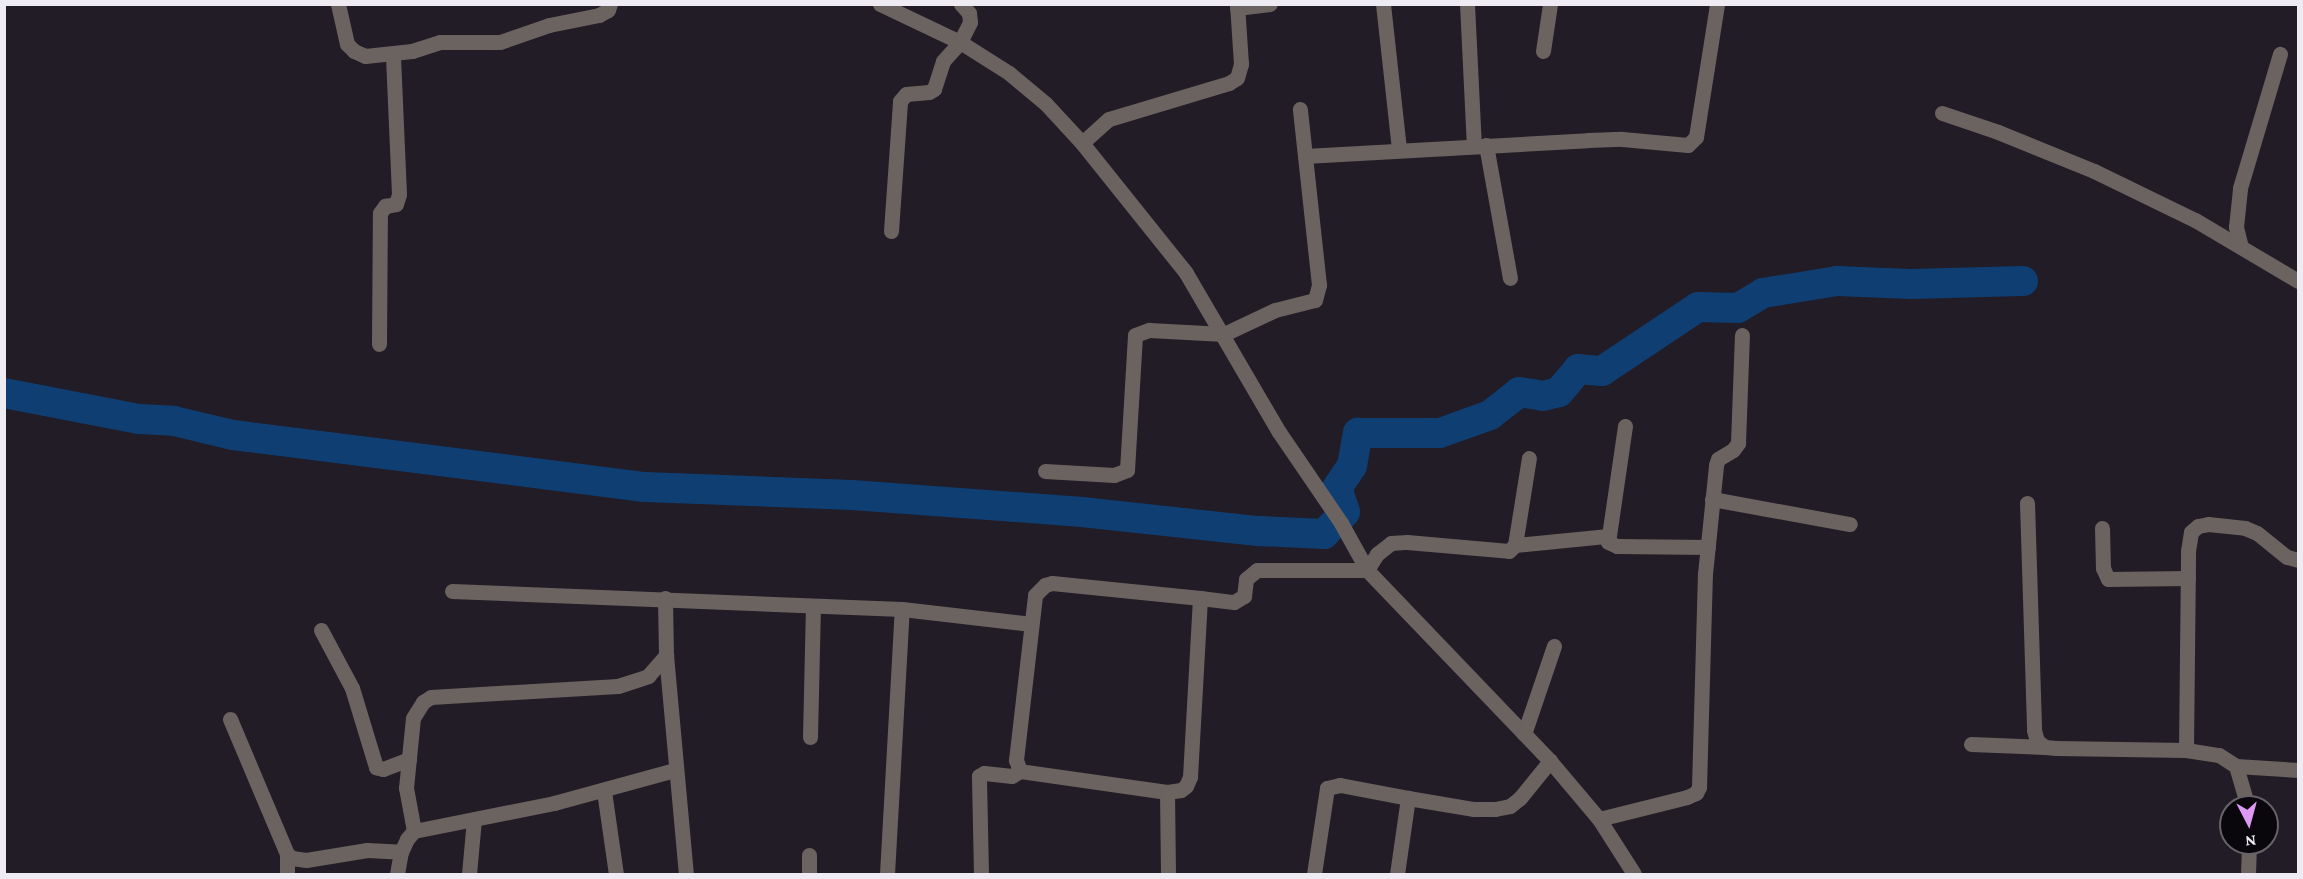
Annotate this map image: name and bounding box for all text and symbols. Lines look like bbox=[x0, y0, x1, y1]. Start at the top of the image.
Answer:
north arrow bbox=[2219, 795, 2279, 855]
text: N bbox=[2244, 832, 2257, 850]

